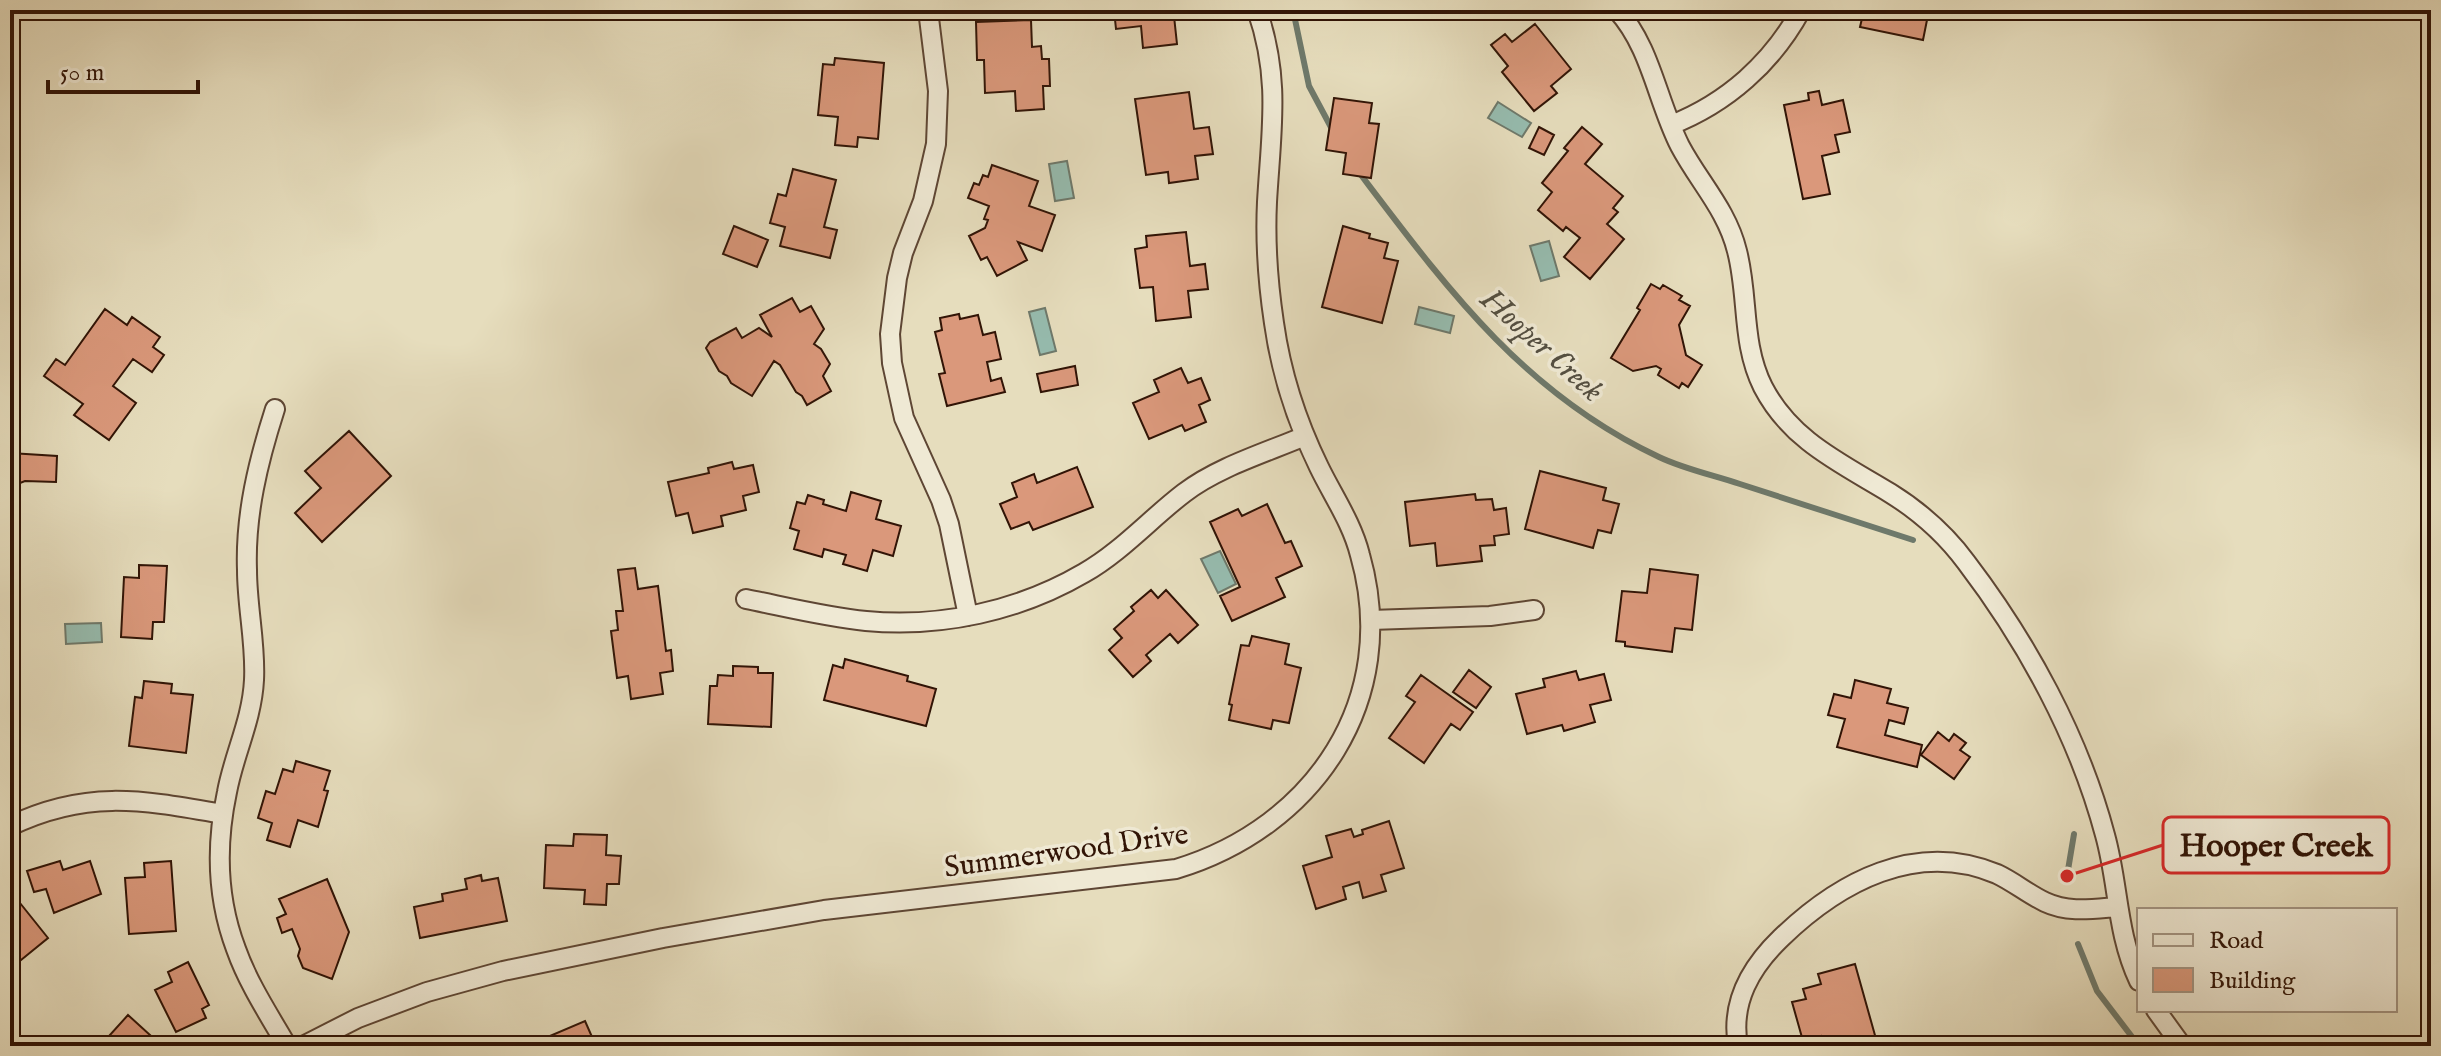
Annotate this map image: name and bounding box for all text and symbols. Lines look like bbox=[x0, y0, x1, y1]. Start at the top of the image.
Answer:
scale bar bbox=[48, 44, 198, 94]
text: 50 m bbox=[60, 58, 104, 89]
water label: Hooper Creek bbox=[1471, 279, 1612, 412]
street label: Summerwood Drive bbox=[942, 816, 1191, 888]
callout: Hooper Creek bbox=[2163, 817, 2389, 873]
text: Hooper Creek bbox=[2179, 827, 2373, 868]
legend bbox=[2137, 908, 2397, 1012]
text: Road bbox=[2209, 926, 2263, 957]
text: Building bbox=[2209, 966, 2296, 997]

